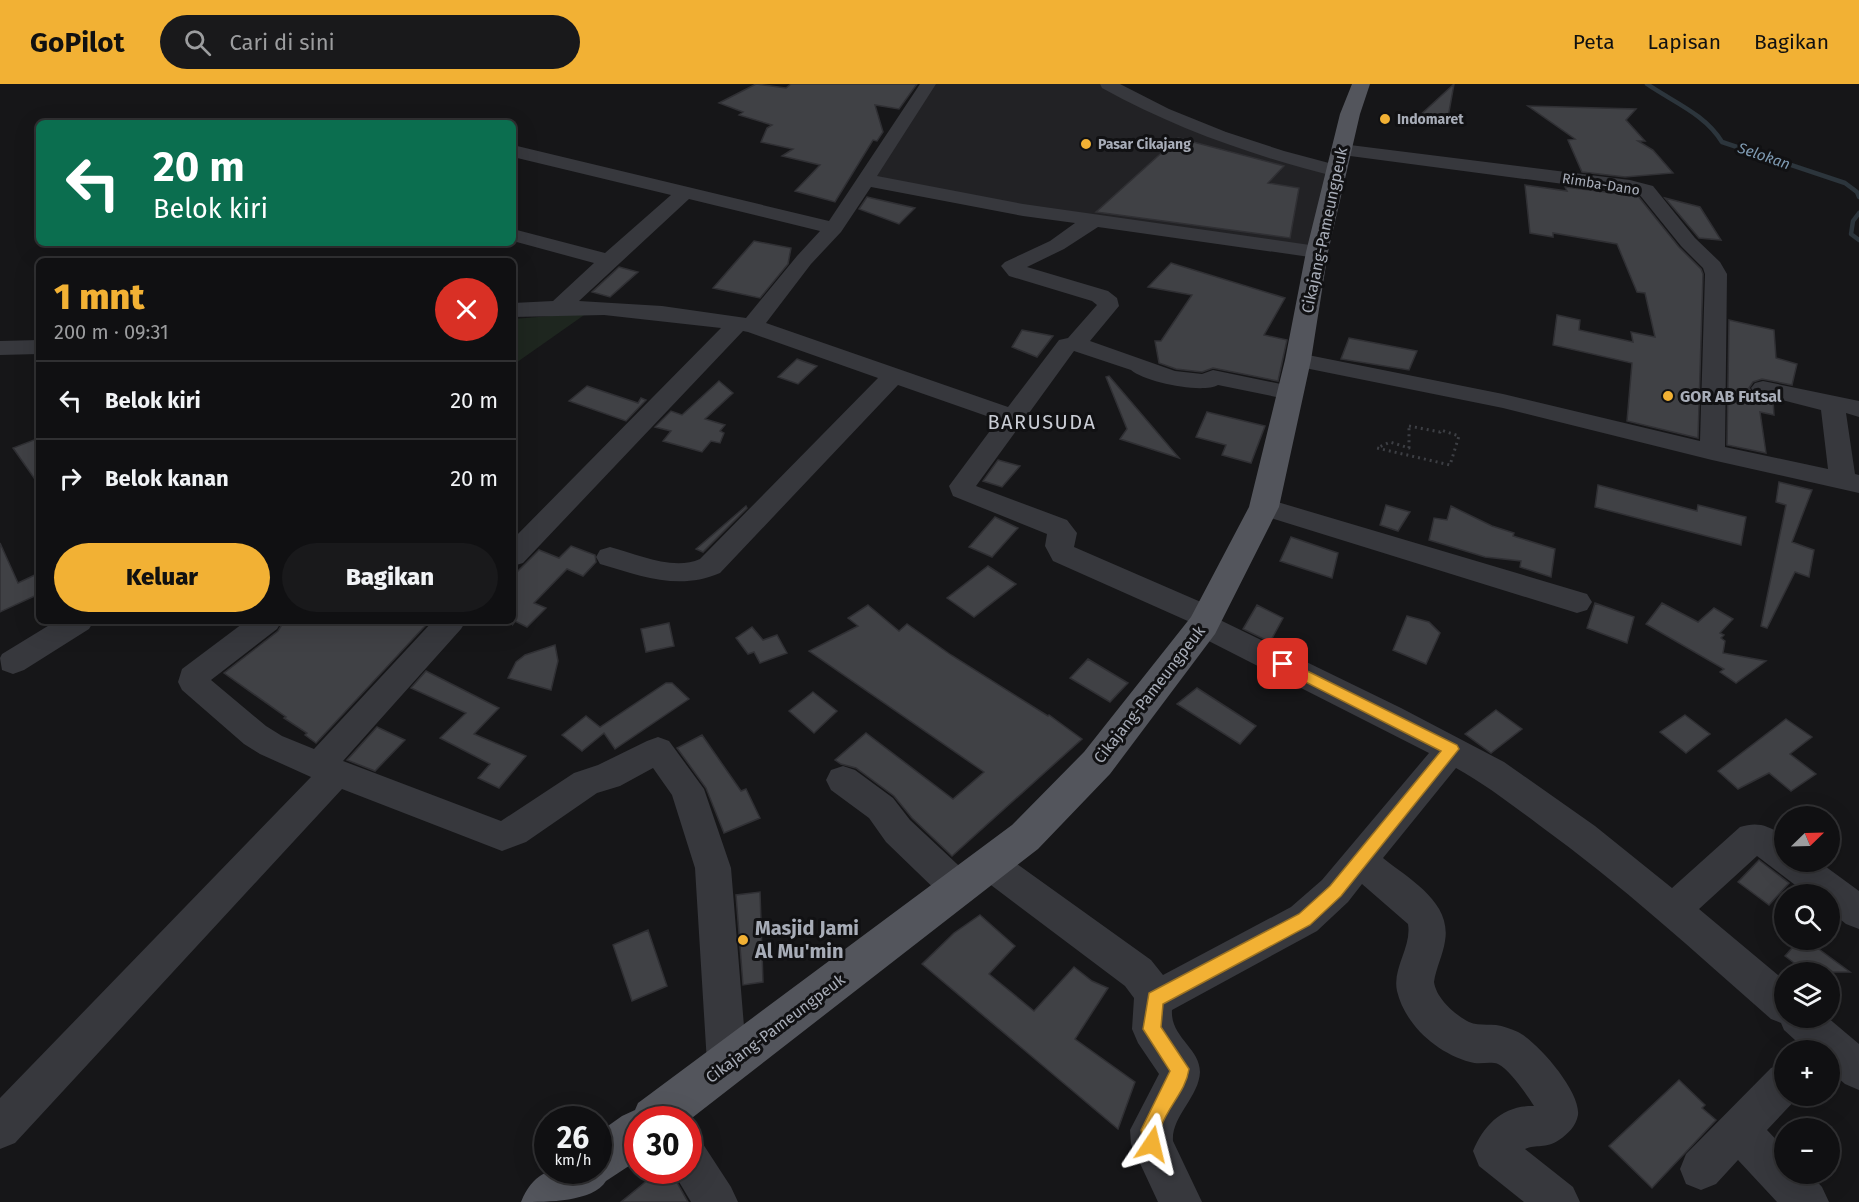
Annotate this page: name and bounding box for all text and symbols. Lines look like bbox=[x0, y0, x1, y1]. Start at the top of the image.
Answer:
search box bbox=[160, 15, 580, 69]
text: GoPilot bbox=[30, 26, 124, 59]
icon: search bbox=[181, 26, 214, 59]
text: Cari di sini bbox=[229, 29, 335, 56]
text: Peta bbox=[1573, 29, 1615, 55]
text: Lapisan bbox=[1648, 29, 1721, 55]
text: Bagikan bbox=[1754, 29, 1829, 55]
place label: Indomaret bbox=[1397, 111, 1464, 128]
marker: Indomaret bbox=[1378, 112, 1392, 126]
place label: Pasar Cikajang bbox=[1098, 136, 1191, 153]
marker: Pasar Cikajang bbox=[1079, 137, 1093, 151]
water label: Selokan bbox=[1735, 138, 1793, 173]
text: 20 m bbox=[153, 142, 245, 192]
icon: left bbox=[54, 144, 132, 222]
street label: Cikajang-Pameungpeuk bbox=[1298, 144, 1352, 315]
street label: Rimba-Dano bbox=[1561, 170, 1641, 199]
text: Belok kiri bbox=[153, 193, 268, 225]
text: 1 mnt bbox=[54, 275, 144, 319]
button: close bbox=[435, 278, 498, 341]
text: 200 m · 09:31 bbox=[54, 320, 169, 344]
icon: left bbox=[54, 384, 87, 417]
text: Belok kiri bbox=[105, 387, 201, 414]
text: 20 m bbox=[450, 387, 498, 414]
place label: GOR AB Futsal bbox=[1680, 387, 1782, 406]
marker: GOR AB Futsal bbox=[1661, 389, 1675, 403]
district label: BARUSUDA bbox=[988, 410, 1096, 434]
icon: right bbox=[54, 462, 87, 495]
text: Belok kanan bbox=[105, 465, 229, 492]
text: 20 m bbox=[450, 465, 498, 492]
button: Keluar bbox=[54, 543, 270, 612]
button: Bagikan bbox=[282, 543, 498, 612]
street label: Cikajang-Pameungpeuk bbox=[1090, 621, 1210, 767]
pin bbox=[1257, 638, 1308, 689]
icon: arrive bbox=[1266, 647, 1299, 680]
north arrow bbox=[1774, 806, 1840, 872]
map controls bbox=[1774, 806, 1840, 1184]
button: search bbox=[1774, 884, 1840, 950]
place label: Masjid Jami Al Mu'min bbox=[754, 916, 859, 963]
marker: Masjid Jami Al Mu'min bbox=[736, 933, 750, 947]
button: layers bbox=[1774, 962, 1840, 1028]
street label: Cikajang-Pameungpeuk bbox=[702, 969, 849, 1087]
button: + bbox=[1774, 1040, 1840, 1106]
speed limit sign: 30 bbox=[624, 1106, 702, 1184]
position arrow bbox=[1120, 1112, 1184, 1176]
button: − bbox=[1774, 1118, 1840, 1184]
text: 26 bbox=[557, 1120, 589, 1156]
text: km/h bbox=[554, 1151, 592, 1169]

